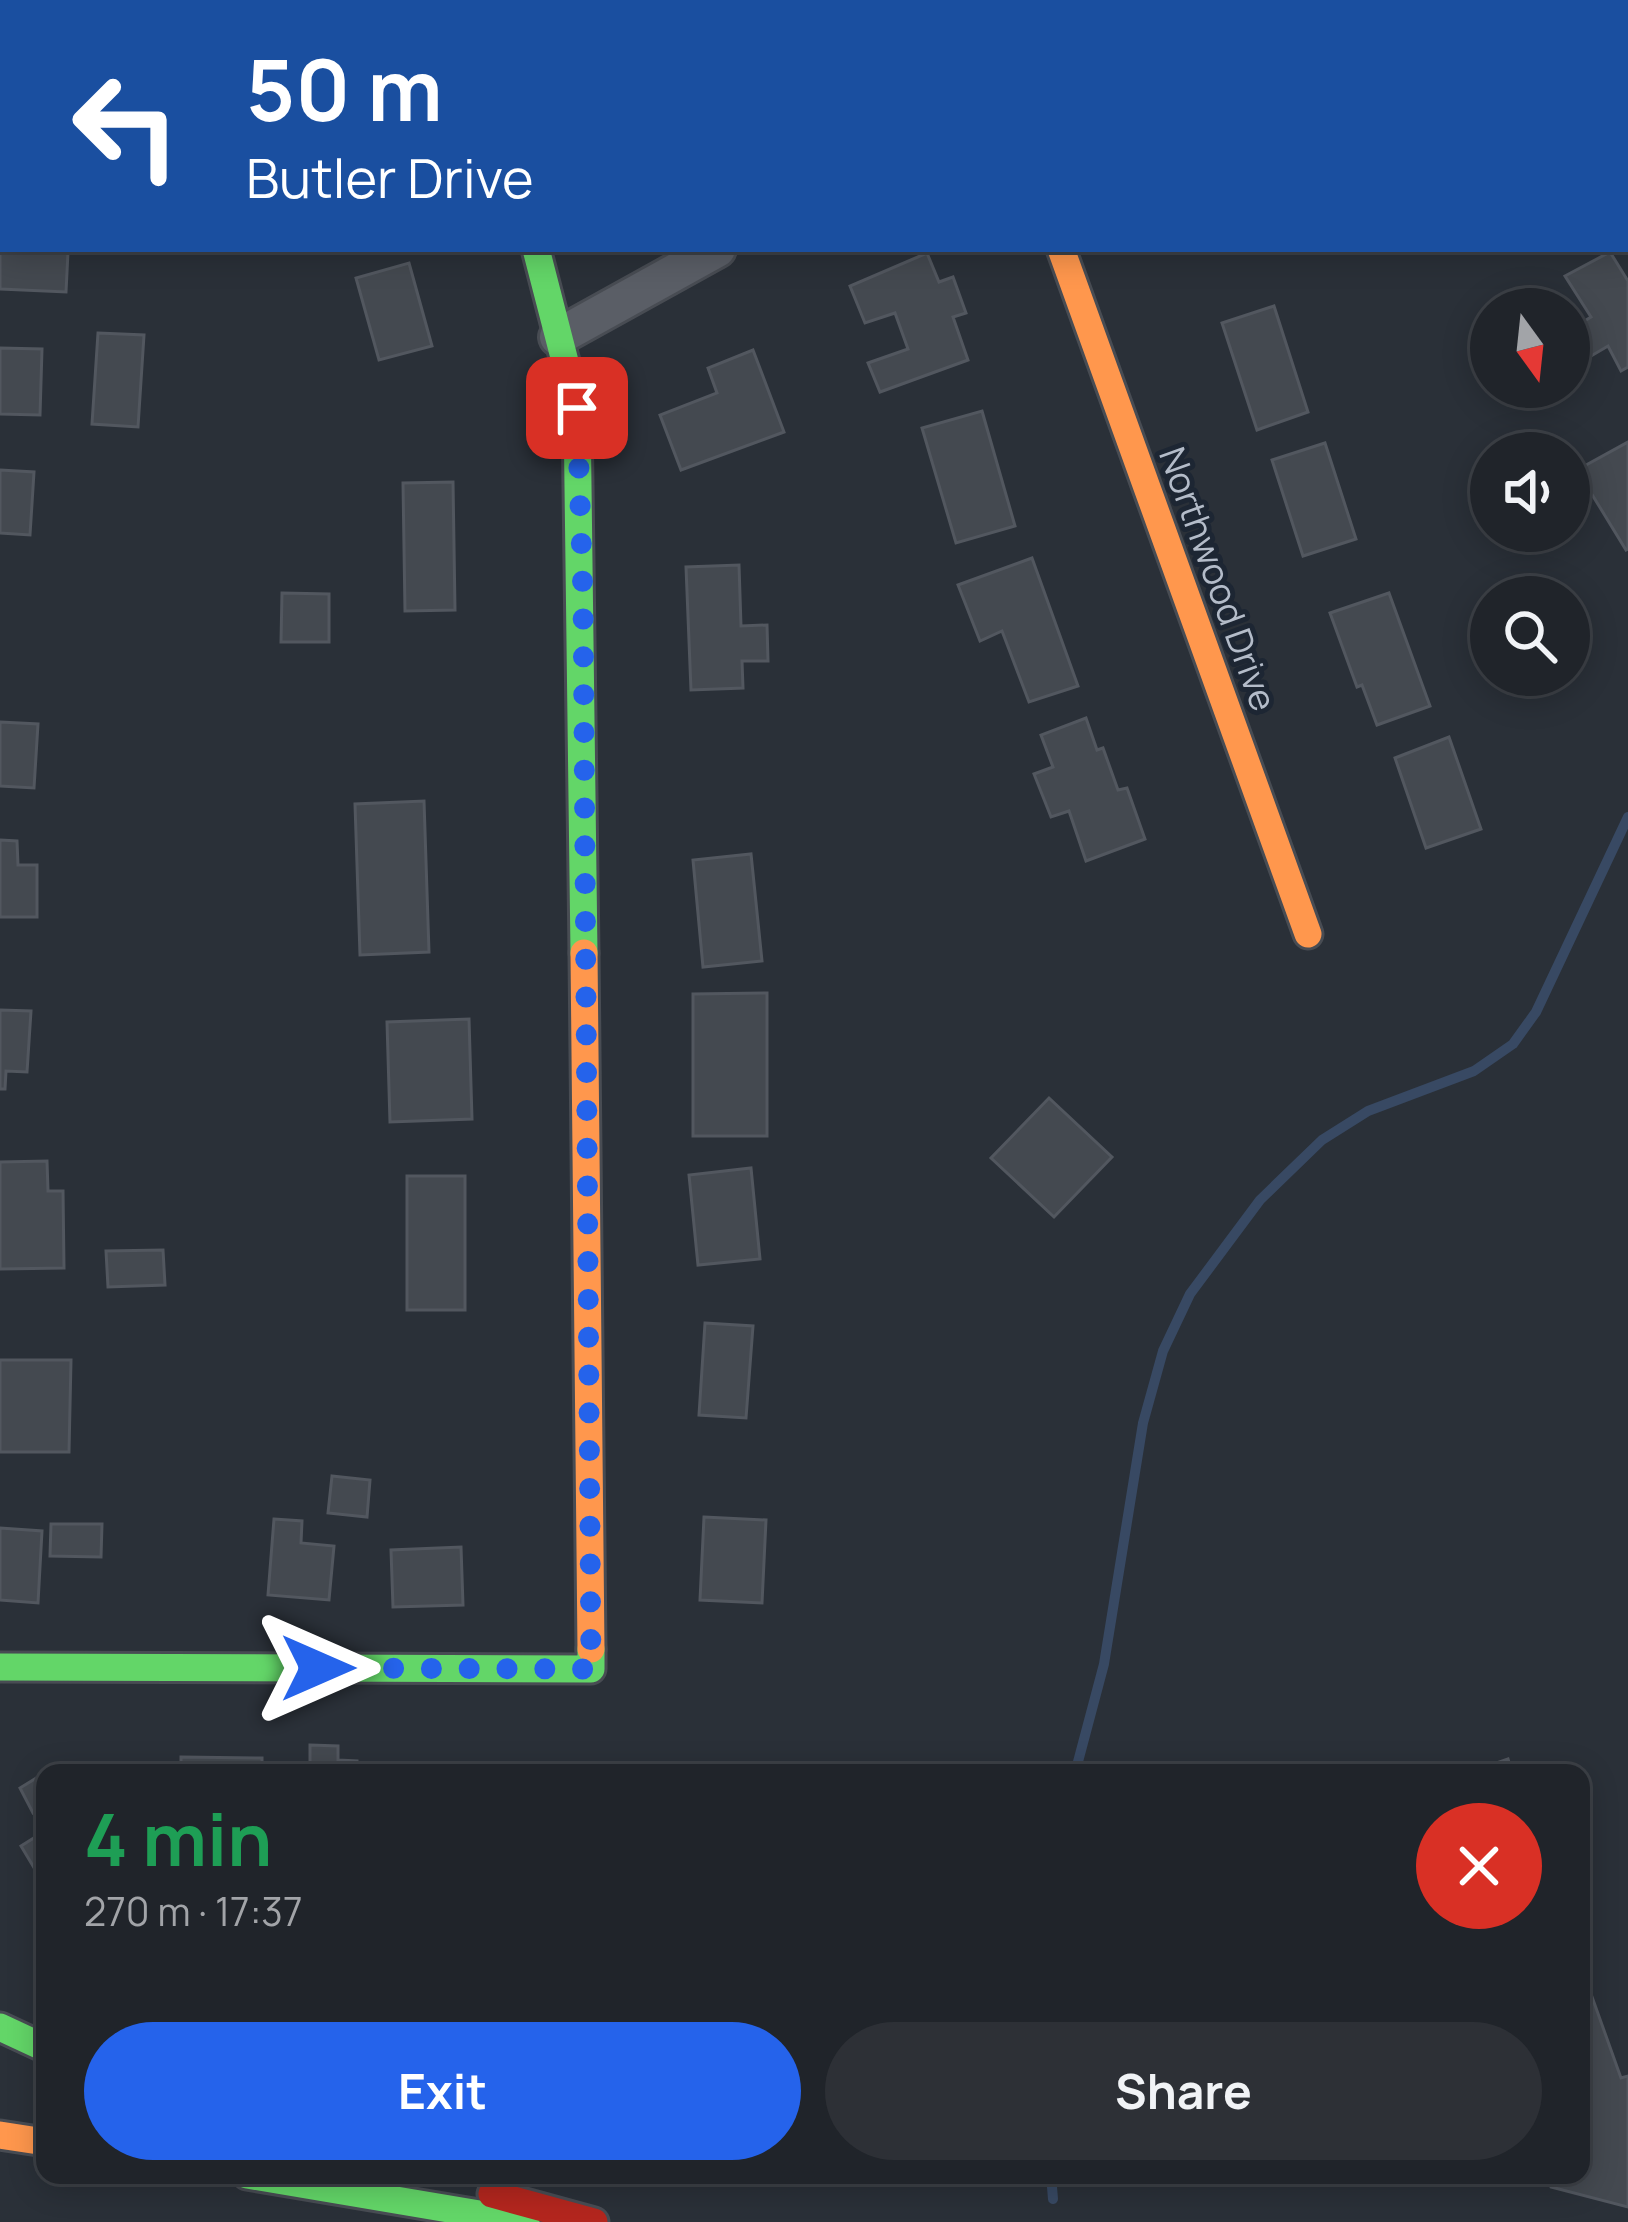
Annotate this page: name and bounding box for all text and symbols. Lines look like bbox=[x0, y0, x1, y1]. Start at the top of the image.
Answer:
text: 50 m bbox=[246, 31, 443, 146]
icon: left bbox=[48, 48, 204, 204]
text: Butler Drive bbox=[246, 140, 534, 214]
north arrow bbox=[1470, 288, 1590, 408]
map controls bbox=[1470, 288, 1590, 696]
pin bbox=[526, 357, 628, 459]
icon: arrive bbox=[544, 375, 610, 441]
button: sound bbox=[1470, 432, 1590, 552]
street label: Northwood Drive bbox=[1148, 440, 1289, 717]
button: search bbox=[1470, 576, 1590, 696]
position arrow bbox=[255, 1605, 381, 1731]
text: 4 min bbox=[84, 1789, 272, 1888]
button: close bbox=[1416, 1803, 1542, 1929]
text: 270 m · 17:37 bbox=[84, 1884, 303, 1938]
button: Exit bbox=[84, 2022, 801, 2160]
button: Share bbox=[825, 2022, 1542, 2160]

